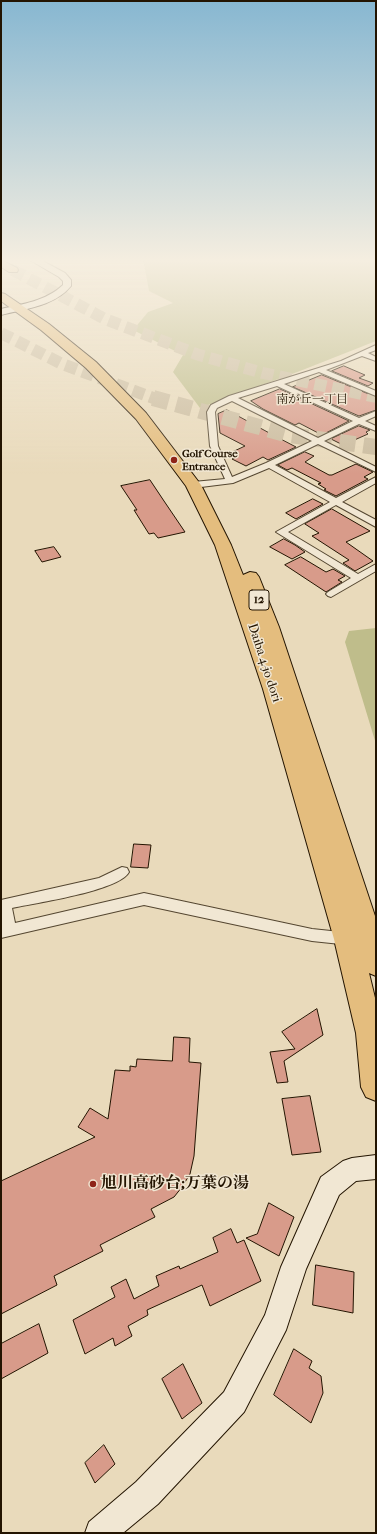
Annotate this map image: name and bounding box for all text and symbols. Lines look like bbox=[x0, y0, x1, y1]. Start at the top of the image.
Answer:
district label: 南が丘一丁目 bbox=[276, 393, 348, 407]
place label: Golf Course Entrance bbox=[182, 447, 238, 473]
marker: Golf Course Entrance bbox=[169, 455, 179, 465]
road number: 12 bbox=[249, 590, 269, 610]
street label: Daiba 4-jo dori bbox=[244, 622, 284, 704]
place label: 旭川高砂台;万葉の湯 bbox=[101, 1174, 249, 1194]
marker: 旭川高砂台;万葉の湯 bbox=[88, 1179, 98, 1189]

